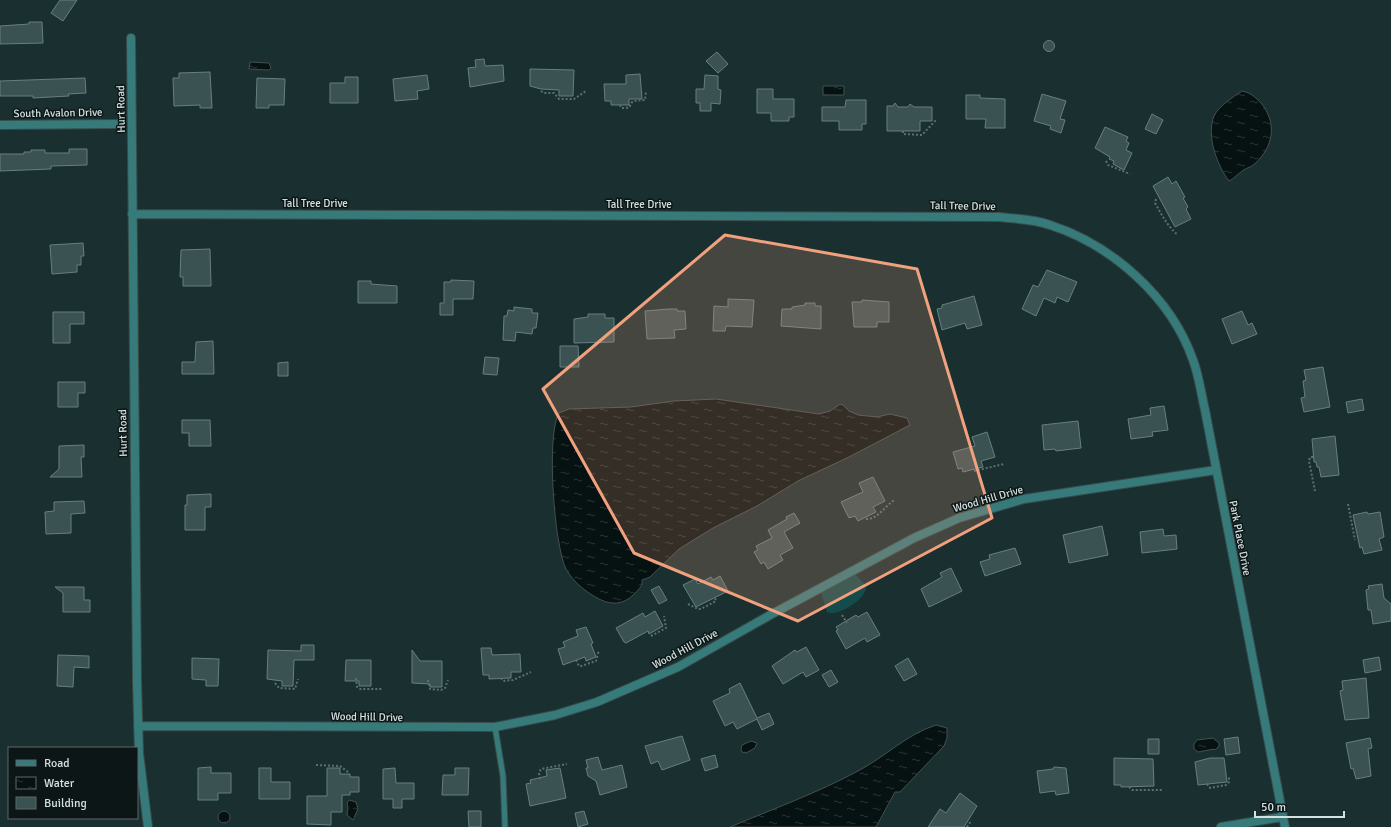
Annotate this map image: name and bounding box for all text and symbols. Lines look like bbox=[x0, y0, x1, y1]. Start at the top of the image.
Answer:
street label: Hurt Road bbox=[114, 85, 128, 133]
street label: South Avalon Drive bbox=[13, 106, 103, 120]
street label: Tall Tree Drive bbox=[282, 197, 348, 210]
street label: Tall Tree Drive bbox=[606, 198, 672, 211]
street label: Tall Tree Drive bbox=[930, 199, 996, 213]
street label: Hurt Road bbox=[116, 409, 130, 457]
street label: Wood Hill Drive bbox=[951, 483, 1025, 515]
street label: Park Place Drive bbox=[1226, 499, 1254, 577]
street label: Wood Hill Drive bbox=[650, 626, 720, 672]
street label: Wood Hill Drive bbox=[331, 710, 403, 724]
legend bbox=[8, 747, 138, 819]
text: Road bbox=[44, 756, 70, 771]
text: Water bbox=[44, 776, 75, 791]
scale bar bbox=[1255, 793, 1344, 819]
text: Building bbox=[44, 796, 87, 811]
text: 50 m bbox=[1261, 800, 1286, 815]

